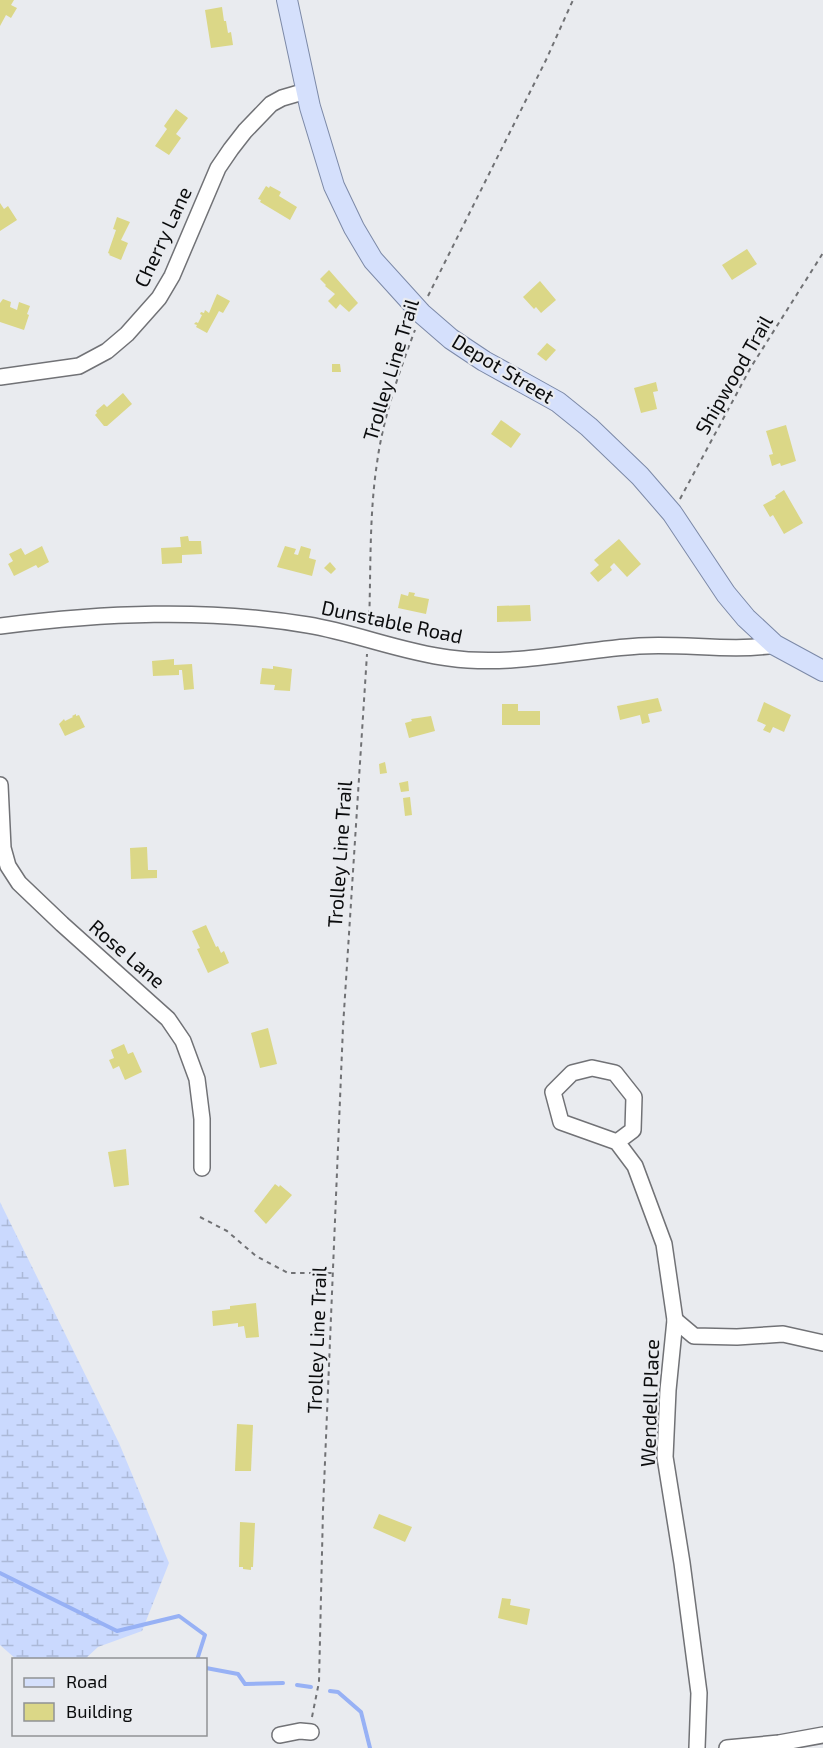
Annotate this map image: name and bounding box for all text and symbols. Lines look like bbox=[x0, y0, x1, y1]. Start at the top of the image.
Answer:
street label: Cherry Lane bbox=[128, 183, 196, 291]
street label: Trolley Line Trail bbox=[357, 296, 423, 444]
street label: Shipwood Trail bbox=[689, 311, 777, 438]
street label: Depot Street bbox=[448, 328, 559, 408]
street label: Dunstable Road bbox=[319, 594, 465, 648]
street label: Trolley Line Trail bbox=[322, 780, 356, 928]
street label: Rose Lane bbox=[85, 914, 170, 993]
street label: Trolley Line Trail bbox=[301, 1266, 331, 1414]
street label: Wendell Place bbox=[635, 1339, 663, 1467]
legend bbox=[12, 1658, 207, 1736]
text: Road bbox=[66, 1670, 107, 1692]
text: Building bbox=[66, 1700, 133, 1722]

